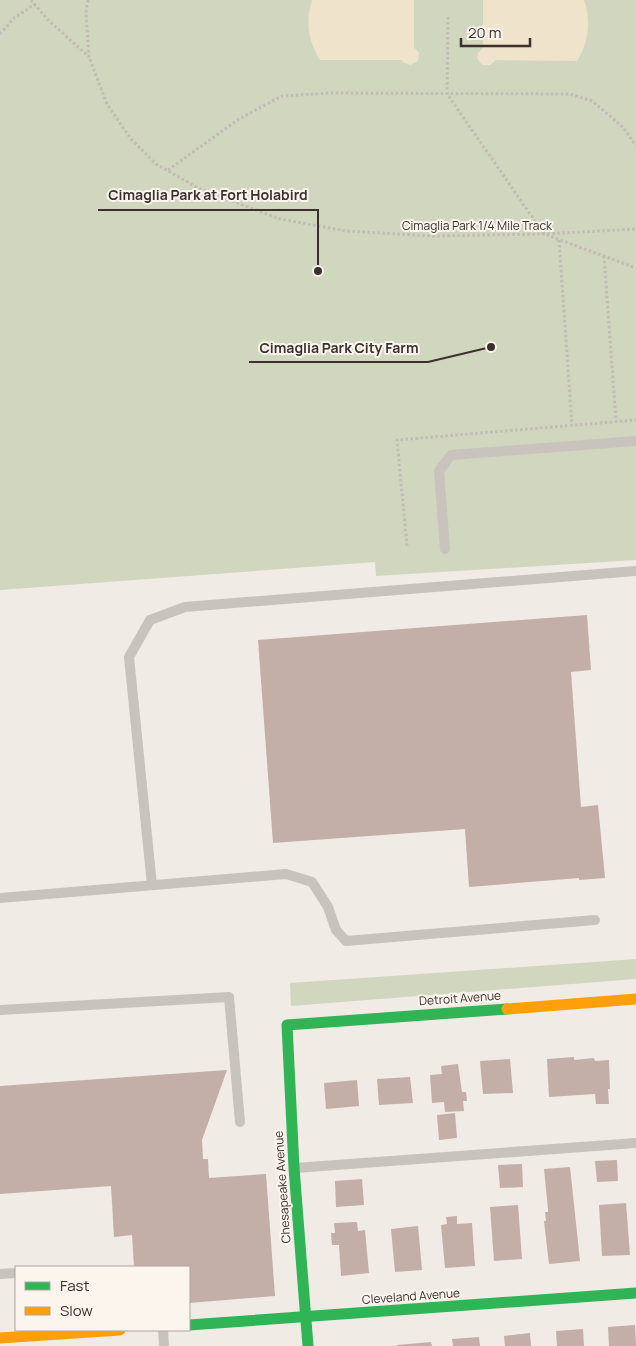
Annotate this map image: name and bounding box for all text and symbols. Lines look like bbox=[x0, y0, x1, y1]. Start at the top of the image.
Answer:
scale bar bbox=[461, 15, 530, 47]
text: 20 m bbox=[468, 22, 501, 43]
callout: Cimaglia Park at Fort Holabird bbox=[98, 181, 318, 210]
text: Cimaglia Park at Fort Holabird bbox=[108, 185, 308, 204]
street label: Cimaglia Park 1/4 Mile Track bbox=[402, 217, 553, 234]
callout: Cimaglia Park City Farm bbox=[249, 333, 428, 362]
text: Cimaglia Park City Farm bbox=[259, 338, 419, 357]
street label: Detroit Avenue bbox=[418, 987, 502, 1009]
street label: Chesapeake Avenue bbox=[270, 1130, 294, 1244]
legend bbox=[15, 1266, 190, 1331]
text: Fast bbox=[60, 1275, 89, 1296]
street label: Cleveland Avenue bbox=[361, 1284, 461, 1308]
text: Slow bbox=[60, 1300, 93, 1321]

